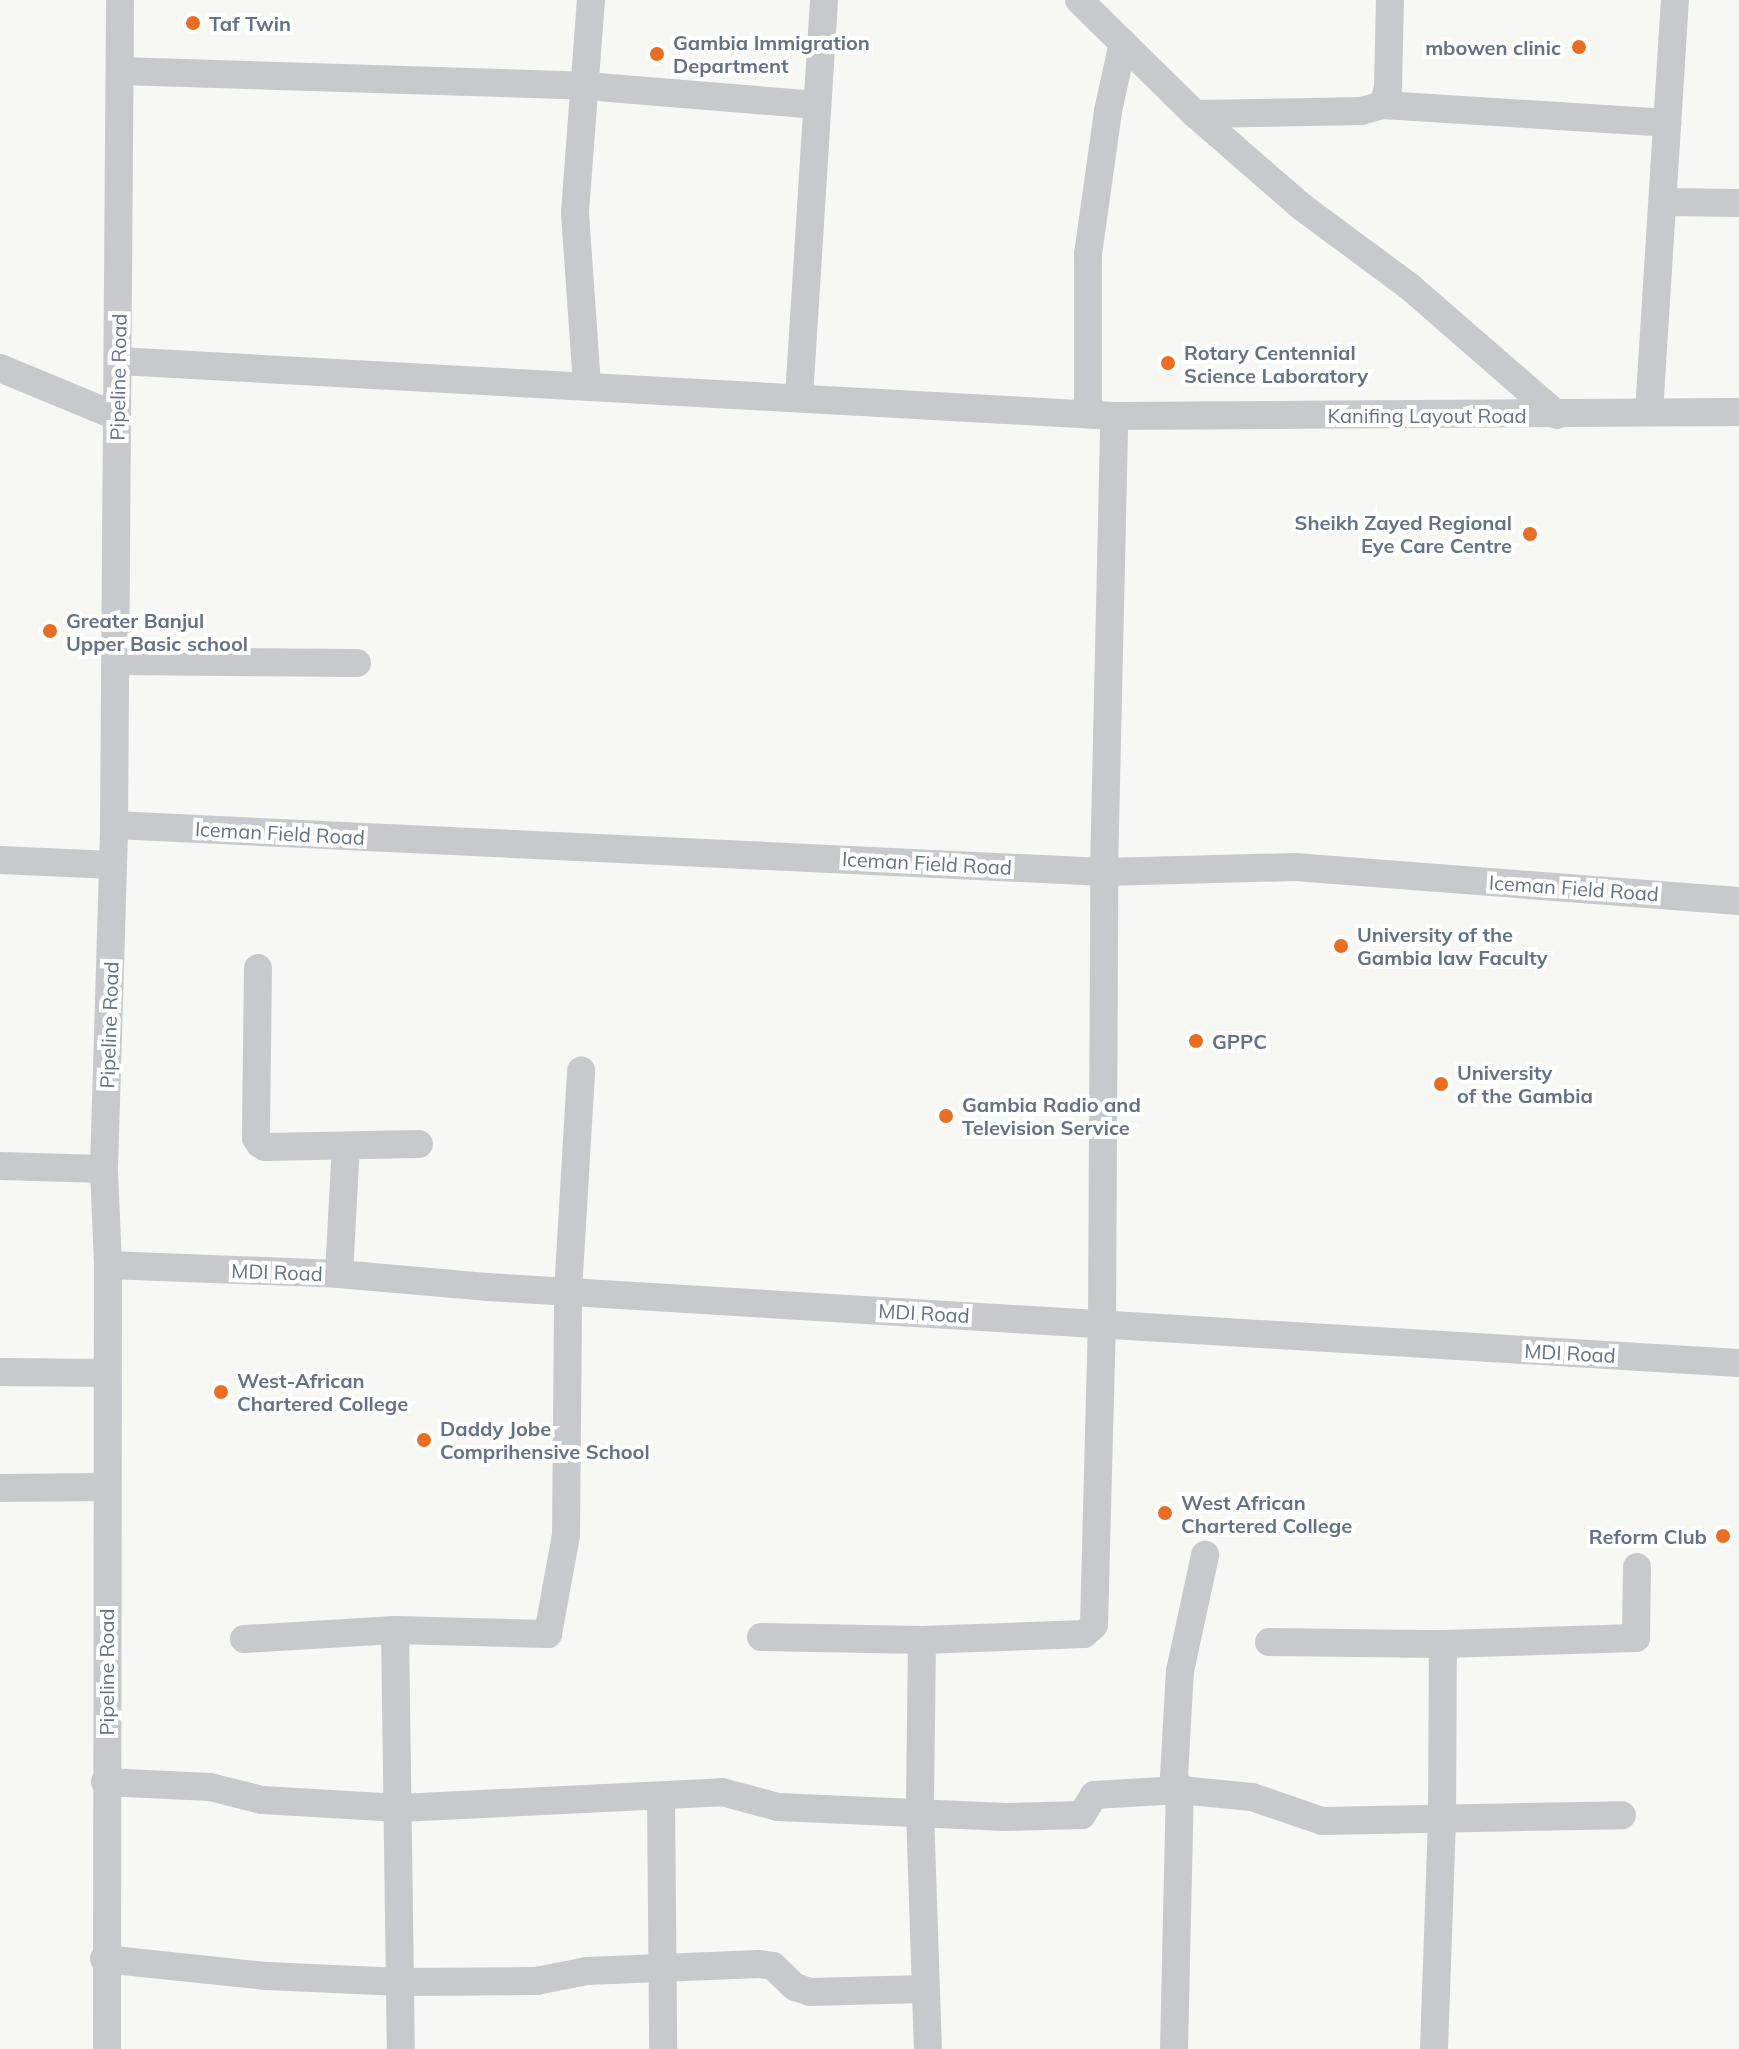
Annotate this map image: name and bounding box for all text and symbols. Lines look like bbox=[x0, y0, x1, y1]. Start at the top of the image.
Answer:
place label: Taf Twin bbox=[209, 11, 291, 35]
marker: Taf Twin bbox=[184, 14, 202, 32]
place label: Gambia Immigration Department bbox=[673, 30, 870, 77]
place label: mbowen clinic bbox=[1425, 35, 1561, 59]
marker: mbowen clinic bbox=[1568, 36, 1590, 58]
marker: Gambia Immigration Department bbox=[648, 45, 666, 63]
street label: Pipeline Road bbox=[105, 313, 131, 441]
place label: Rotary Centennial Science Laboratory bbox=[1184, 340, 1368, 387]
marker: Rotary Centennial Science Laboratory bbox=[1159, 354, 1177, 372]
street label: Kanifing Layout Road bbox=[1327, 403, 1527, 427]
place label: Sheikh Zayed Regional Eye Care Centre bbox=[1295, 510, 1512, 557]
marker: Sheikh Zayed Regional Eye Care Centre bbox=[1519, 523, 1541, 545]
place label: Greater Banjul Upper Basic school bbox=[66, 608, 248, 655]
marker: Greater Banjul Upper Basic school bbox=[41, 622, 59, 640]
street label: Iceman Field Road bbox=[194, 817, 366, 849]
street label: Iceman Field Road bbox=[841, 847, 1013, 879]
street label: Iceman Field Road bbox=[1488, 870, 1660, 906]
place label: University of the Gambia law Faculty bbox=[1357, 922, 1548, 969]
marker: University of the Gambia law Faculty bbox=[1332, 937, 1350, 955]
street label: Pipeline Road bbox=[95, 961, 123, 1089]
place label: GPPC bbox=[1212, 1029, 1267, 1053]
marker: GPPC bbox=[1187, 1032, 1205, 1050]
place label: University of the Gambia bbox=[1457, 1060, 1593, 1107]
marker: University of the Gambia bbox=[1432, 1075, 1450, 1093]
place label: Gambia Radio and Television Service bbox=[962, 1092, 1141, 1139]
marker: Gambia Radio and Television Service bbox=[937, 1107, 955, 1125]
street label: MDI Road bbox=[231, 1258, 323, 1286]
street label: MDI Road bbox=[878, 1299, 970, 1327]
street label: MDI Road bbox=[1524, 1339, 1616, 1367]
place label: West-African Chartered College bbox=[237, 1368, 408, 1415]
marker: West-African Chartered College bbox=[212, 1383, 230, 1401]
place label: Daddy Jobe Comprihensive School bbox=[440, 1416, 650, 1463]
marker: Daddy Jobe Comprihensive School bbox=[415, 1431, 433, 1449]
place label: West African Chartered College bbox=[1181, 1490, 1352, 1537]
marker: West African Chartered College bbox=[1156, 1504, 1174, 1522]
place label: Reform Club bbox=[1589, 1524, 1707, 1548]
marker: Reform Club bbox=[1714, 1527, 1732, 1545]
street label: Pipeline Road bbox=[94, 1608, 118, 1736]

